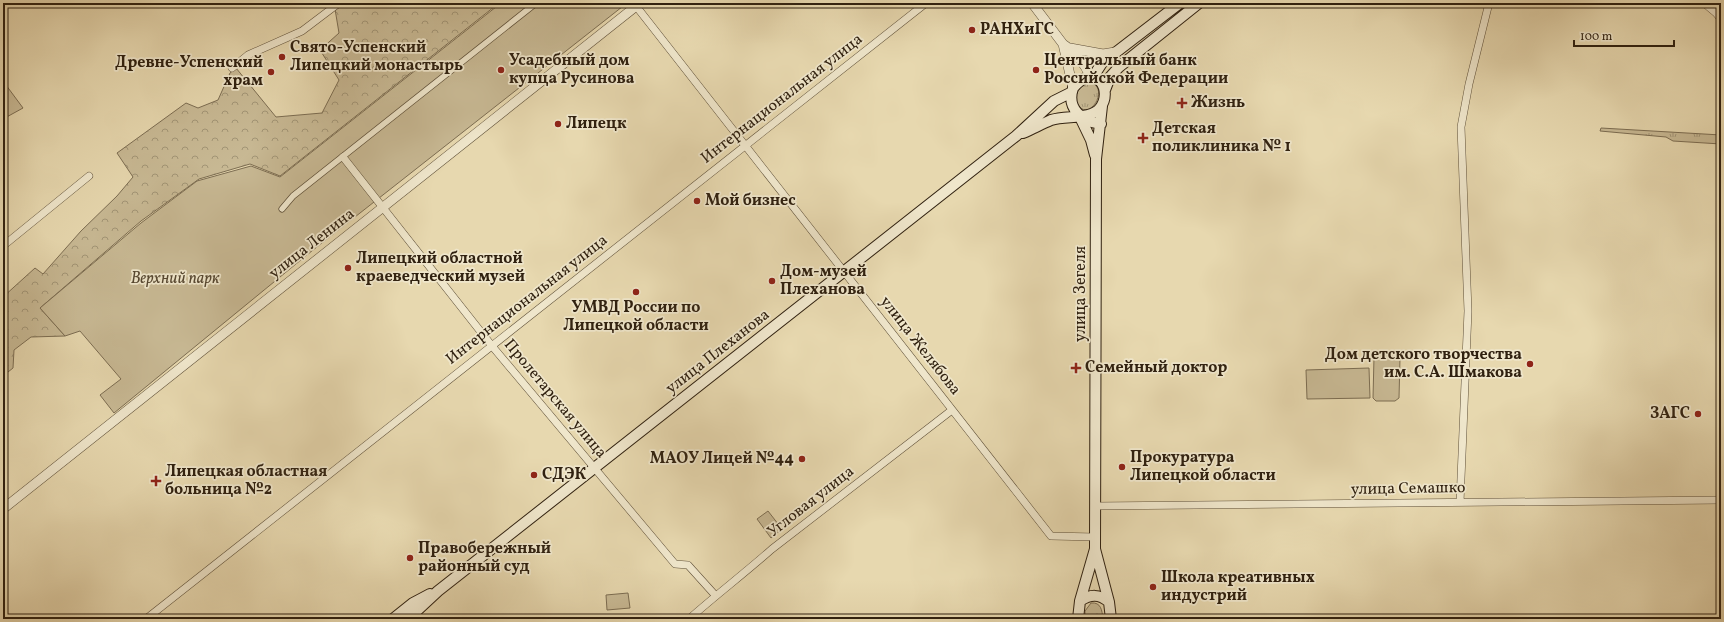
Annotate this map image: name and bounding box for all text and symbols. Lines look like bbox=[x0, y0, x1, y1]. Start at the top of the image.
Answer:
place label: РАНХиГС bbox=[980, 19, 1054, 41]
scale bar bbox=[1574, 22, 1674, 48]
marker: РАНХиГС bbox=[967, 25, 977, 35]
street label: Интернациональная улица bbox=[696, 29, 868, 169]
text: 100 m bbox=[1580, 29, 1613, 45]
place label: Свято-Успенский Липецкий монастырь bbox=[290, 37, 463, 77]
place label: Усадебный дом купца Русинова bbox=[509, 50, 635, 90]
place label: Центральный банк Российской Федерации bbox=[1044, 50, 1228, 90]
place label: Древне-Успенский храм bbox=[115, 52, 263, 92]
marker: Свято-Успенский Липецкий монастырь bbox=[277, 52, 287, 62]
marker: Усадебный дом купца Русинова bbox=[496, 65, 506, 75]
marker: Центральный банк Российской Федерации bbox=[1031, 65, 1041, 75]
marker: Древне-Успенский храм bbox=[266, 67, 276, 77]
place label: Жизнь bbox=[1191, 92, 1245, 114]
marker: Жизнь bbox=[1176, 97, 1188, 109]
place label: Липецк bbox=[566, 113, 627, 135]
place label: Детская поликлиника № 1 bbox=[1152, 118, 1291, 158]
marker: Липецк bbox=[553, 119, 563, 129]
marker: Детская поликлиника № 1 bbox=[1137, 132, 1149, 144]
place label: Мой бизнес bbox=[705, 190, 796, 212]
marker: Мой бизнес bbox=[692, 196, 702, 206]
street label: улица Ленина bbox=[265, 204, 360, 284]
street label: Интернациональная улица bbox=[441, 230, 613, 370]
street label: улица Зегеля bbox=[1070, 246, 1092, 342]
place label: Липецкий областной краеведческий музей bbox=[356, 248, 525, 288]
place label: Дом-музей Плеханова bbox=[780, 261, 867, 301]
marker: Липецкий областной краеведческий музей bbox=[343, 263, 353, 273]
park label: Верхний парк bbox=[131, 268, 220, 290]
marker: Дом-музей Плеханова bbox=[767, 276, 777, 286]
marker: УМВД России по Липецкой области bbox=[631, 287, 641, 297]
street label: улица Желябова bbox=[874, 292, 966, 400]
place label: УМВД России по Липецкой области bbox=[563, 297, 709, 337]
street label: улица Плеханова bbox=[661, 304, 775, 400]
street label: Пролетарская улица bbox=[498, 335, 612, 463]
place label: Дом детского творчества им. С.А. Шмакова bbox=[1325, 344, 1522, 384]
place label: Семейный доктор bbox=[1085, 357, 1227, 379]
marker: Дом детского творчества им. С.А. Шмакова bbox=[1525, 359, 1535, 369]
marker: Семейный доктор bbox=[1070, 362, 1082, 374]
place label: ЗАГС bbox=[1650, 403, 1690, 425]
marker: ЗАГС bbox=[1693, 409, 1703, 419]
place label: Прокуратура Липецкой области bbox=[1130, 447, 1276, 487]
place label: МАОУ Лицей №44 bbox=[650, 448, 794, 470]
marker: МАОУ Лицей №44 bbox=[797, 454, 807, 464]
place label: Липецкая областная больница №2 bbox=[165, 461, 327, 501]
street label: Угловая улица bbox=[763, 461, 859, 543]
marker: Прокуратура Липецкой области bbox=[1117, 462, 1127, 472]
place label: СДЭК bbox=[542, 464, 586, 486]
marker: СДЭК bbox=[529, 470, 539, 480]
marker: Липецкая областная больница №2 bbox=[150, 475, 162, 487]
street label: улица Семашко bbox=[1350, 477, 1466, 501]
place label: Правобережный районный суд bbox=[418, 538, 551, 578]
marker: Правобережный районный суд bbox=[405, 553, 415, 563]
place label: Школа креативных индустрий bbox=[1161, 567, 1315, 607]
marker: Школа креативных индустрий bbox=[1148, 582, 1158, 592]

